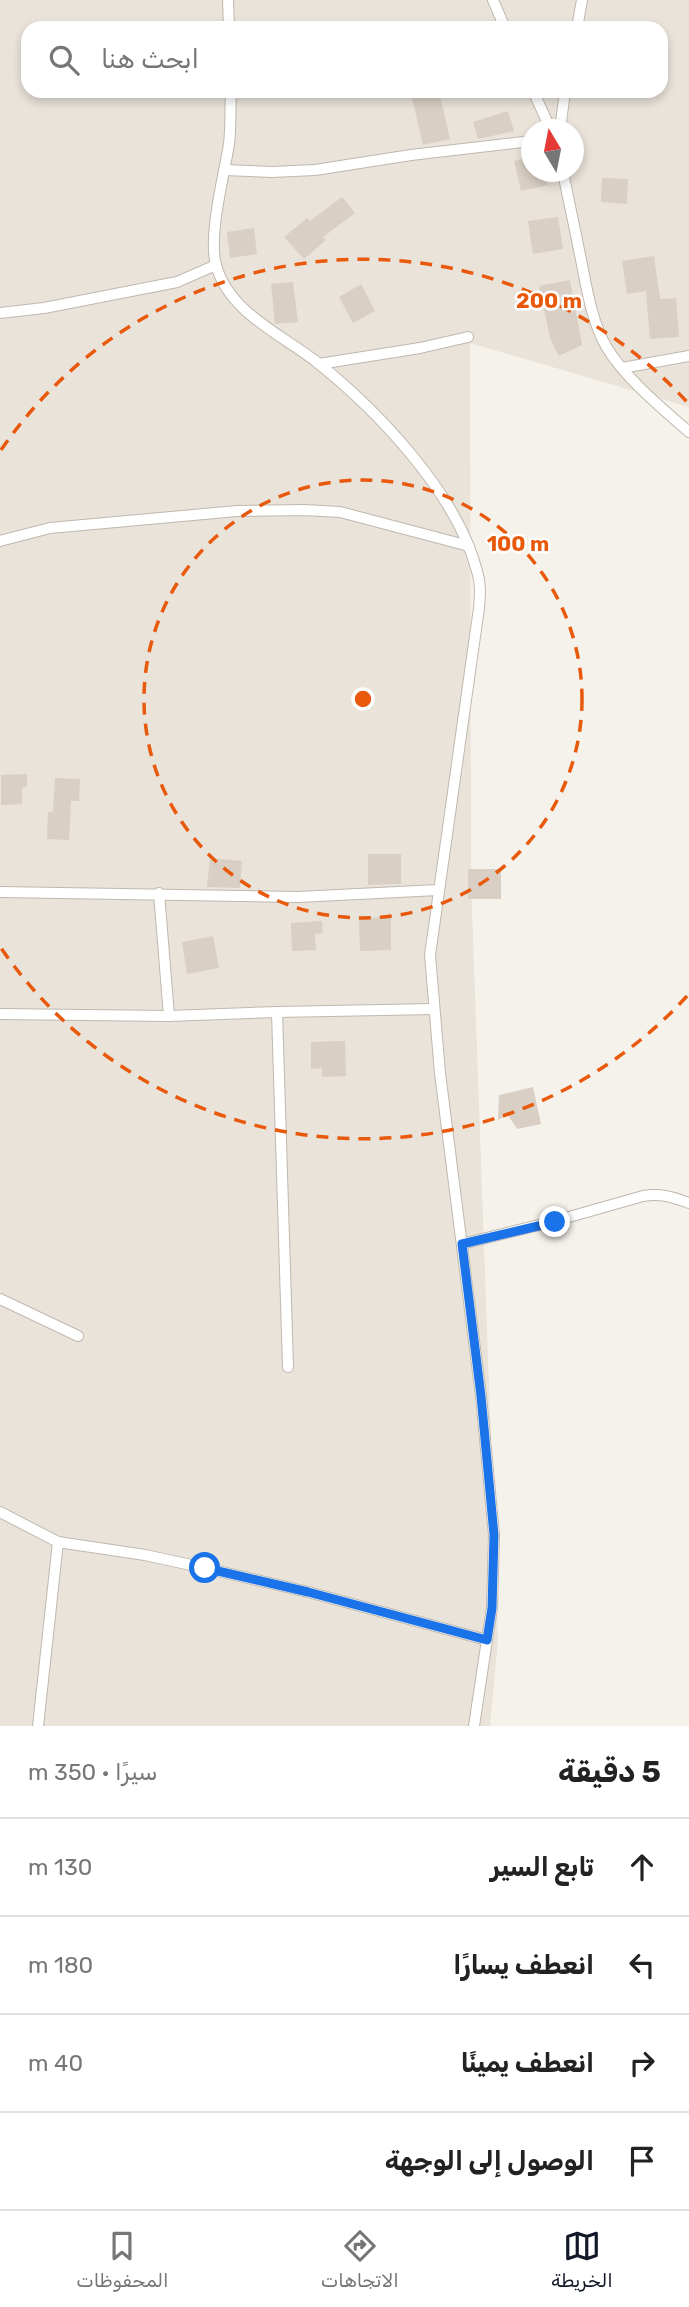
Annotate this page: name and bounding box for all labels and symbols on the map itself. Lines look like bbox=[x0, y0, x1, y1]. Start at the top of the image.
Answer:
north arrow bbox=[521, 119, 584, 182]
text: 200 m bbox=[516, 288, 582, 313]
text: 100 m bbox=[487, 531, 549, 556]
centre of rings bbox=[351, 687, 375, 711]
route end bbox=[539, 1206, 570, 1237]
route start bbox=[189, 1552, 220, 1583]

